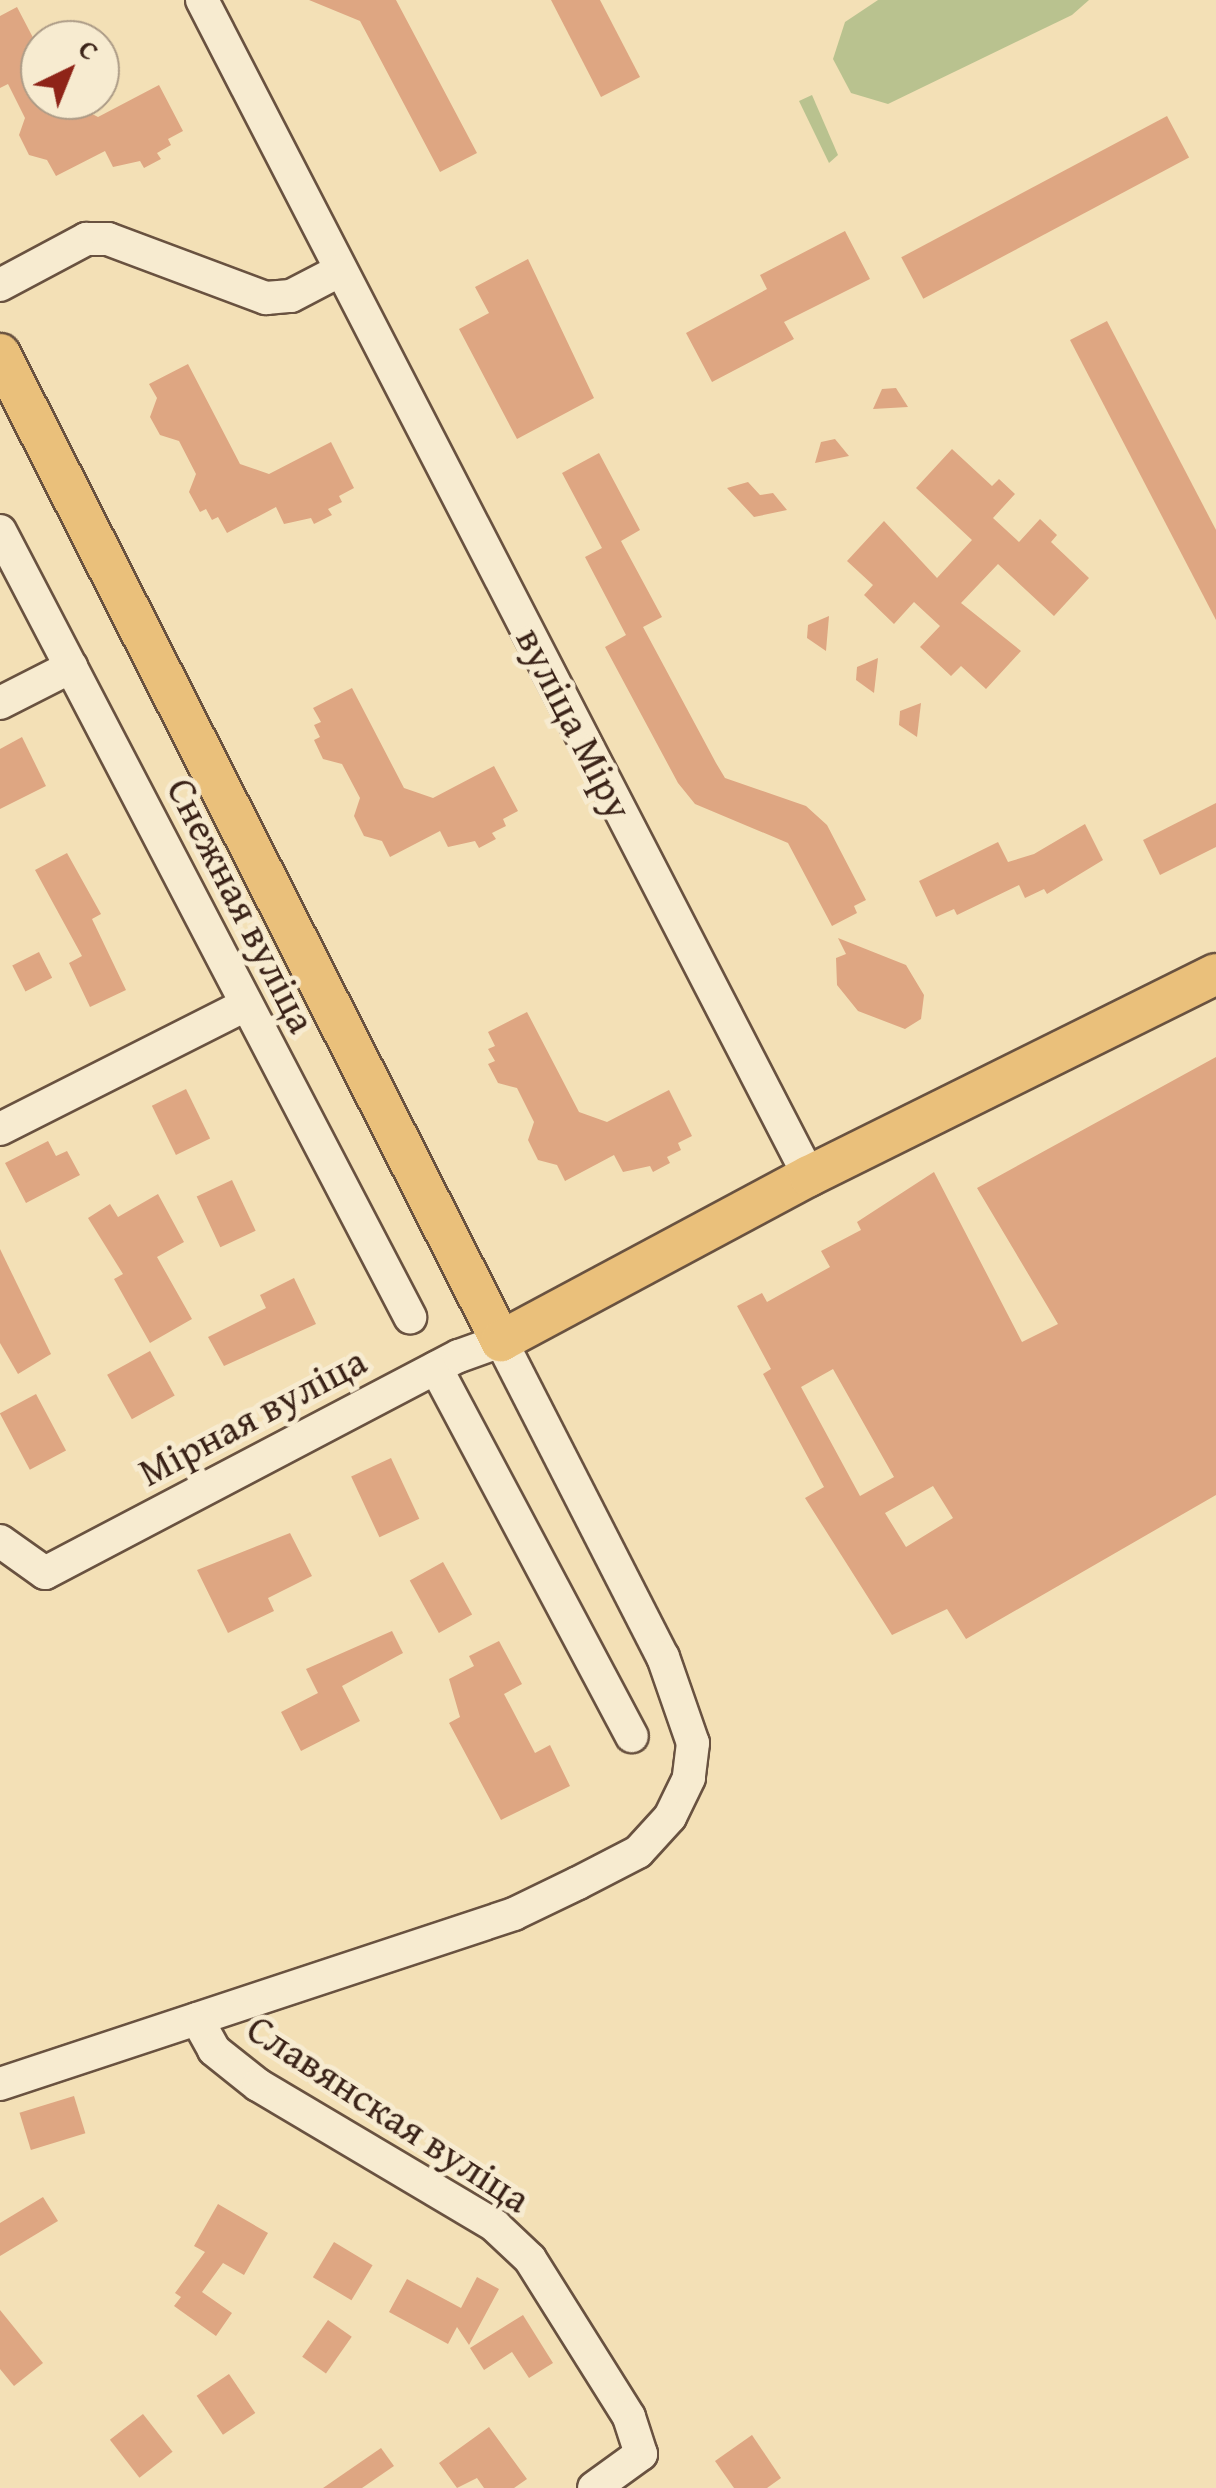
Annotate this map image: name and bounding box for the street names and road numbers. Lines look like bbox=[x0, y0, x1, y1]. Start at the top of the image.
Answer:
street label: вуліца Міру bbox=[506, 619, 644, 827]
street label: Снежная вуліца bbox=[157, 770, 327, 1040]
street label: Мірная вуліца bbox=[130, 1336, 374, 1496]
street label: Славянская вуліца bbox=[239, 2004, 539, 2222]

